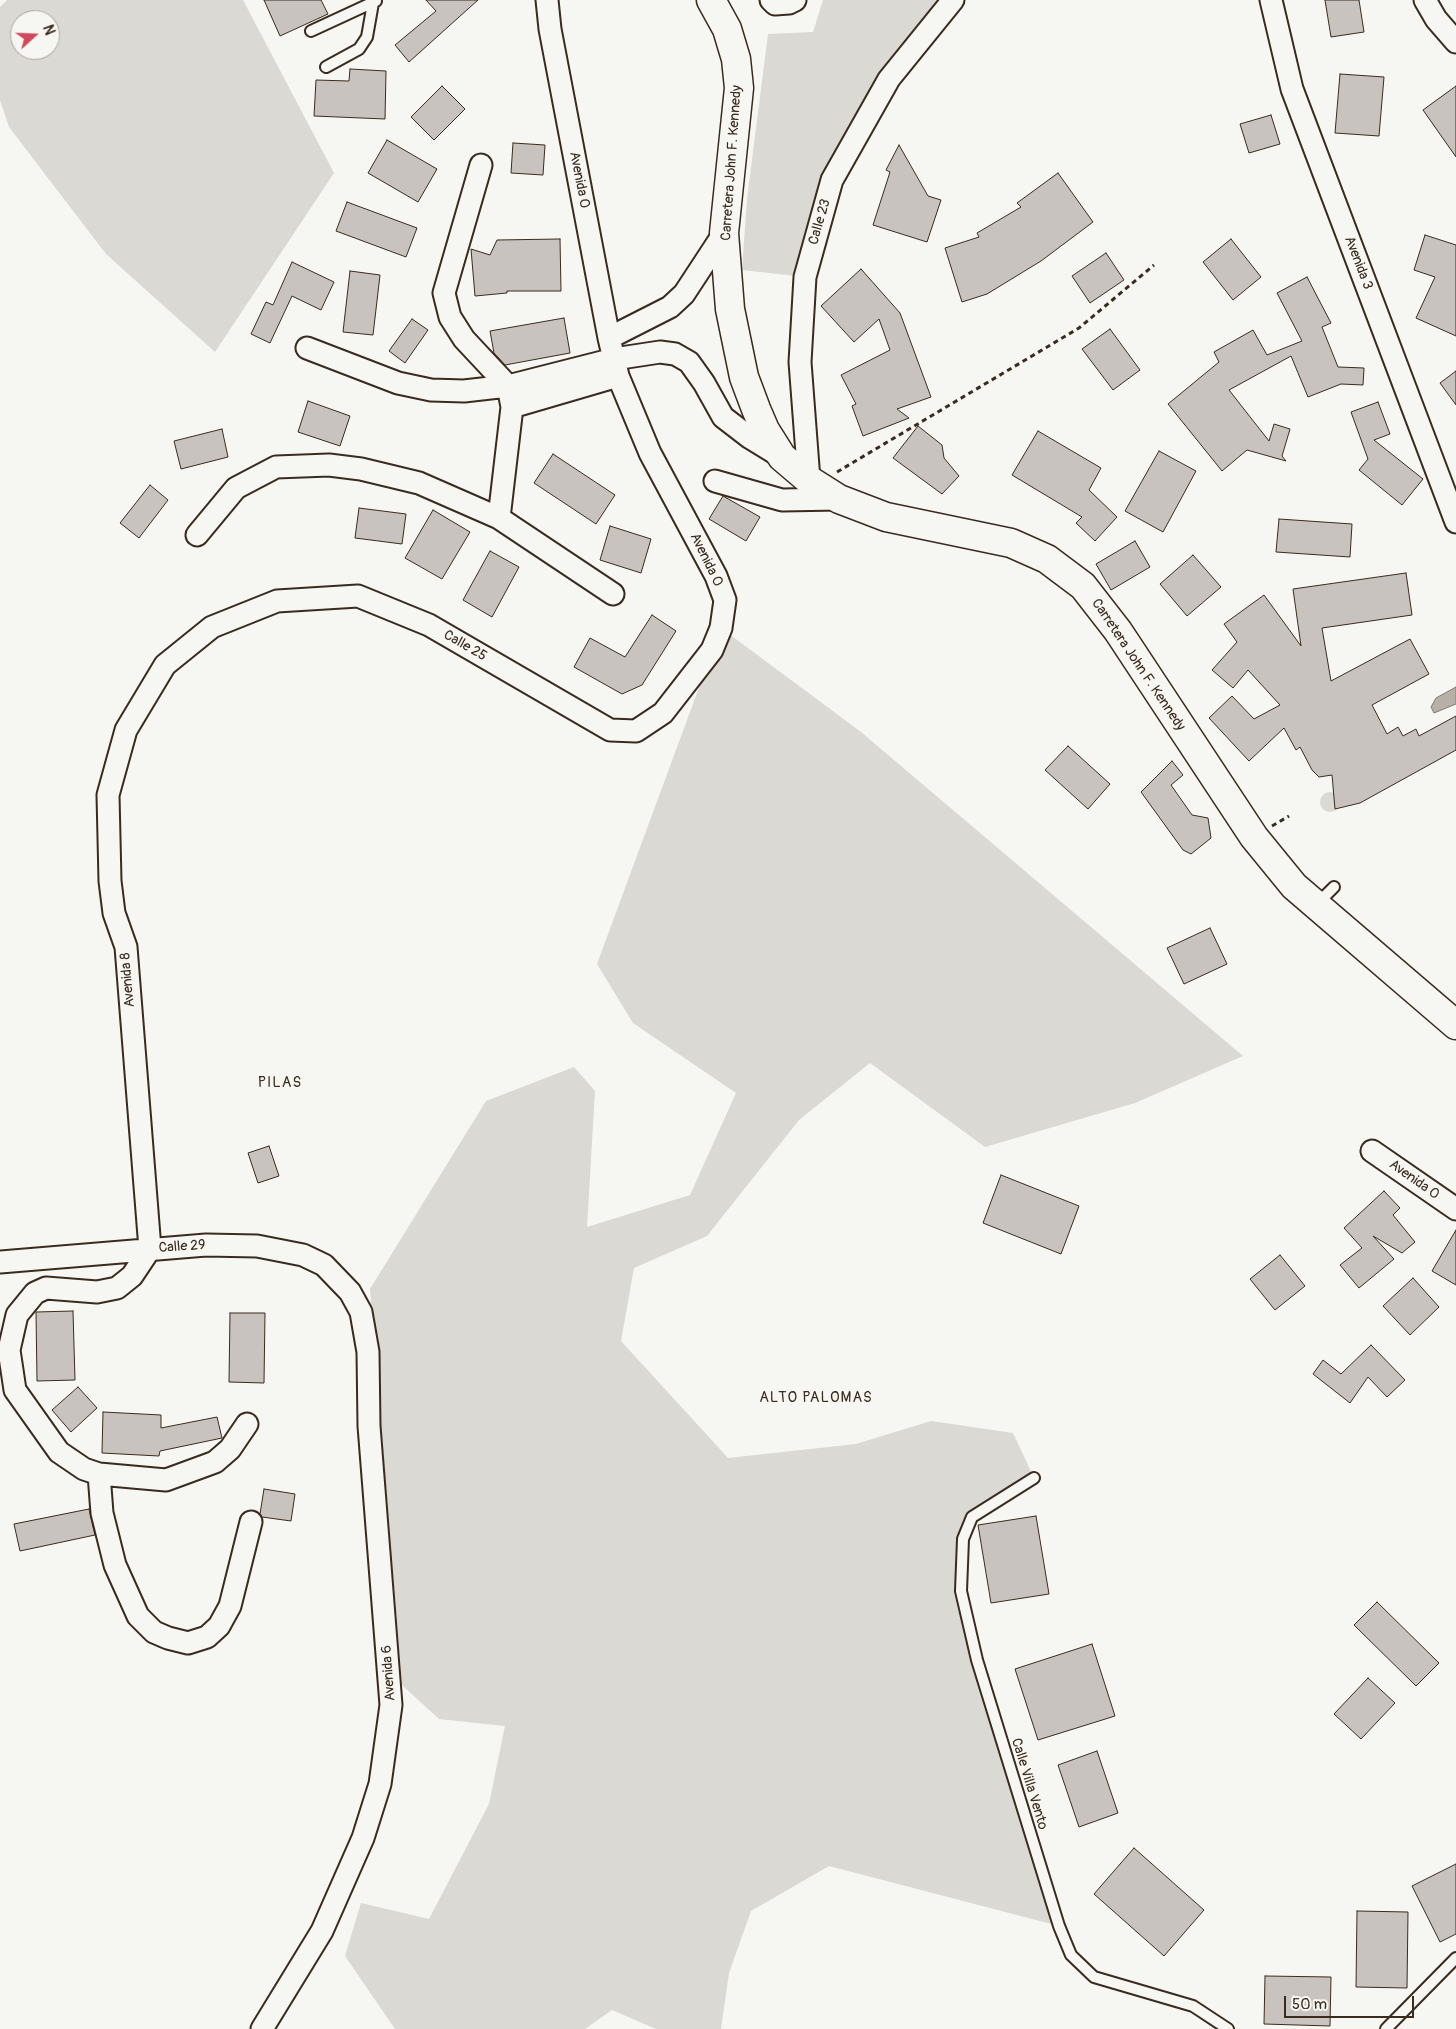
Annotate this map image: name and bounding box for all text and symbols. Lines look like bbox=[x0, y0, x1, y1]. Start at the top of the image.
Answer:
north arrow bbox=[10, 10, 60, 60]
text: N bbox=[39, 23, 58, 37]
street label: Carretera John F. Kennedy bbox=[718, 85, 746, 241]
street label: Avenida 0 bbox=[565, 150, 593, 210]
street label: Calle 23 bbox=[805, 197, 835, 247]
street label: Avenida 3 bbox=[1340, 234, 1376, 292]
street label: Avenida 0 bbox=[686, 530, 726, 590]
street label: Carretera John F. Kennedy bbox=[1087, 596, 1189, 734]
street label: Calle 25 bbox=[440, 627, 490, 665]
street label: Avenida 8 bbox=[117, 952, 139, 1008]
district label: PILAS bbox=[257, 1074, 303, 1092]
street label: Avenida 0 bbox=[1386, 1157, 1442, 1203]
street label: Calle 29 bbox=[158, 1237, 206, 1257]
district label: ALTO PALOMAS bbox=[758, 1389, 874, 1407]
street label: Avenida 6 bbox=[379, 1644, 399, 1702]
street label: Calle Villa Vento bbox=[1007, 1736, 1051, 1832]
scale bar bbox=[1286, 1986, 1416, 2018]
text: 50 m bbox=[1292, 1995, 1327, 2014]

